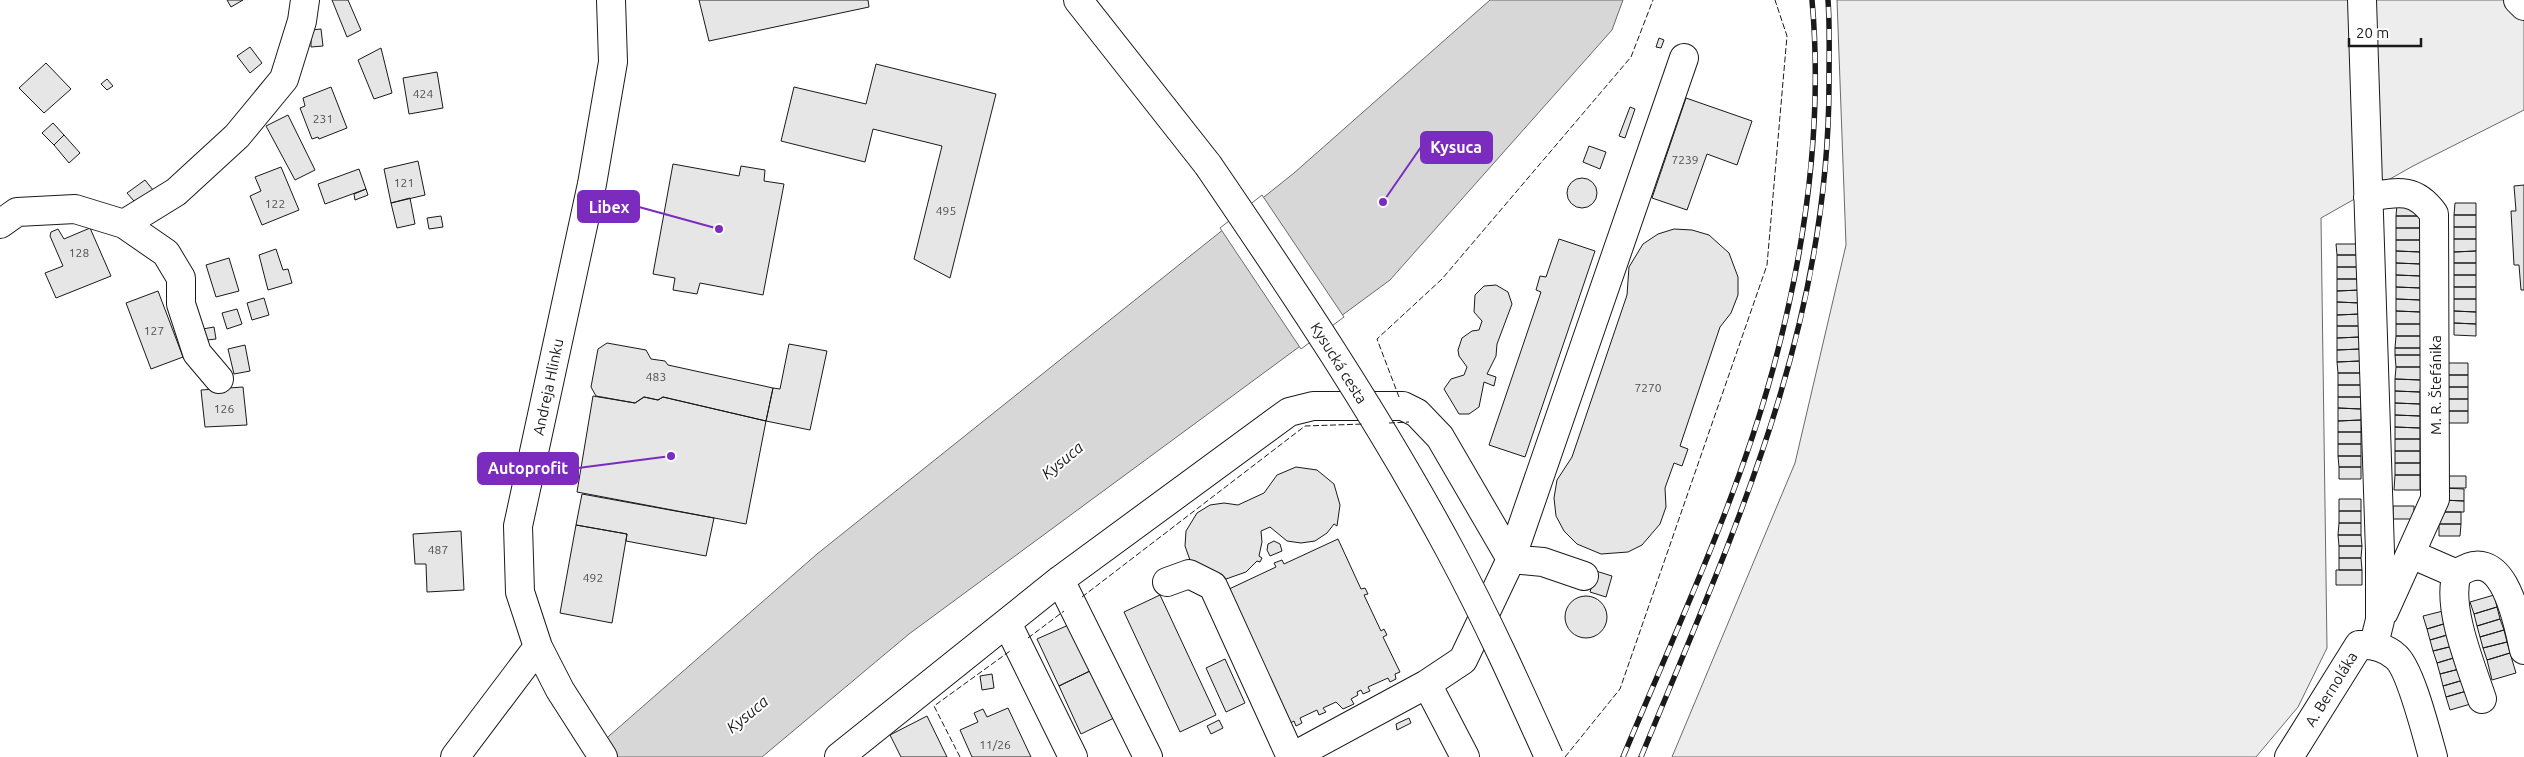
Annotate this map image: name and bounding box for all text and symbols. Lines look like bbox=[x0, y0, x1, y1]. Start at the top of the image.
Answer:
scale bar bbox=[2349, 15, 2422, 47]
text: 20 m bbox=[2356, 24, 2389, 41]
house number: 424 bbox=[413, 87, 433, 100]
house number: 231 bbox=[313, 112, 333, 125]
callout: Kysuca bbox=[1421, 132, 1492, 163]
text: Kysuca bbox=[1430, 138, 1482, 156]
house number: 7239 bbox=[1671, 153, 1699, 166]
house number: 121 bbox=[394, 176, 414, 189]
callout: Libex bbox=[578, 191, 639, 222]
house number: 122 bbox=[265, 197, 285, 210]
text: Libex bbox=[589, 198, 630, 216]
house number: 495 bbox=[936, 204, 956, 217]
house number: 128 bbox=[69, 246, 89, 259]
street label: Kysucká cesta bbox=[1307, 319, 1371, 407]
house number: 127 bbox=[144, 324, 164, 337]
street label: M. R. Štefánika bbox=[2427, 335, 2444, 435]
street label: Andreja Hlinku bbox=[529, 337, 567, 437]
house number: 483 bbox=[646, 370, 666, 383]
house number: 7270 bbox=[1634, 381, 1662, 394]
house number: 126 bbox=[214, 402, 234, 415]
water label: Kysuca bbox=[1038, 438, 1087, 482]
callout: Autoprofit bbox=[478, 453, 578, 484]
text: Autoprofit bbox=[488, 459, 568, 477]
house number: 487 bbox=[428, 543, 448, 556]
house number: 492 bbox=[583, 571, 603, 584]
street label: A. Bernoláka bbox=[2301, 648, 2361, 730]
water label: Kysuca bbox=[723, 692, 772, 736]
house number: 11/26 bbox=[979, 738, 1011, 751]

